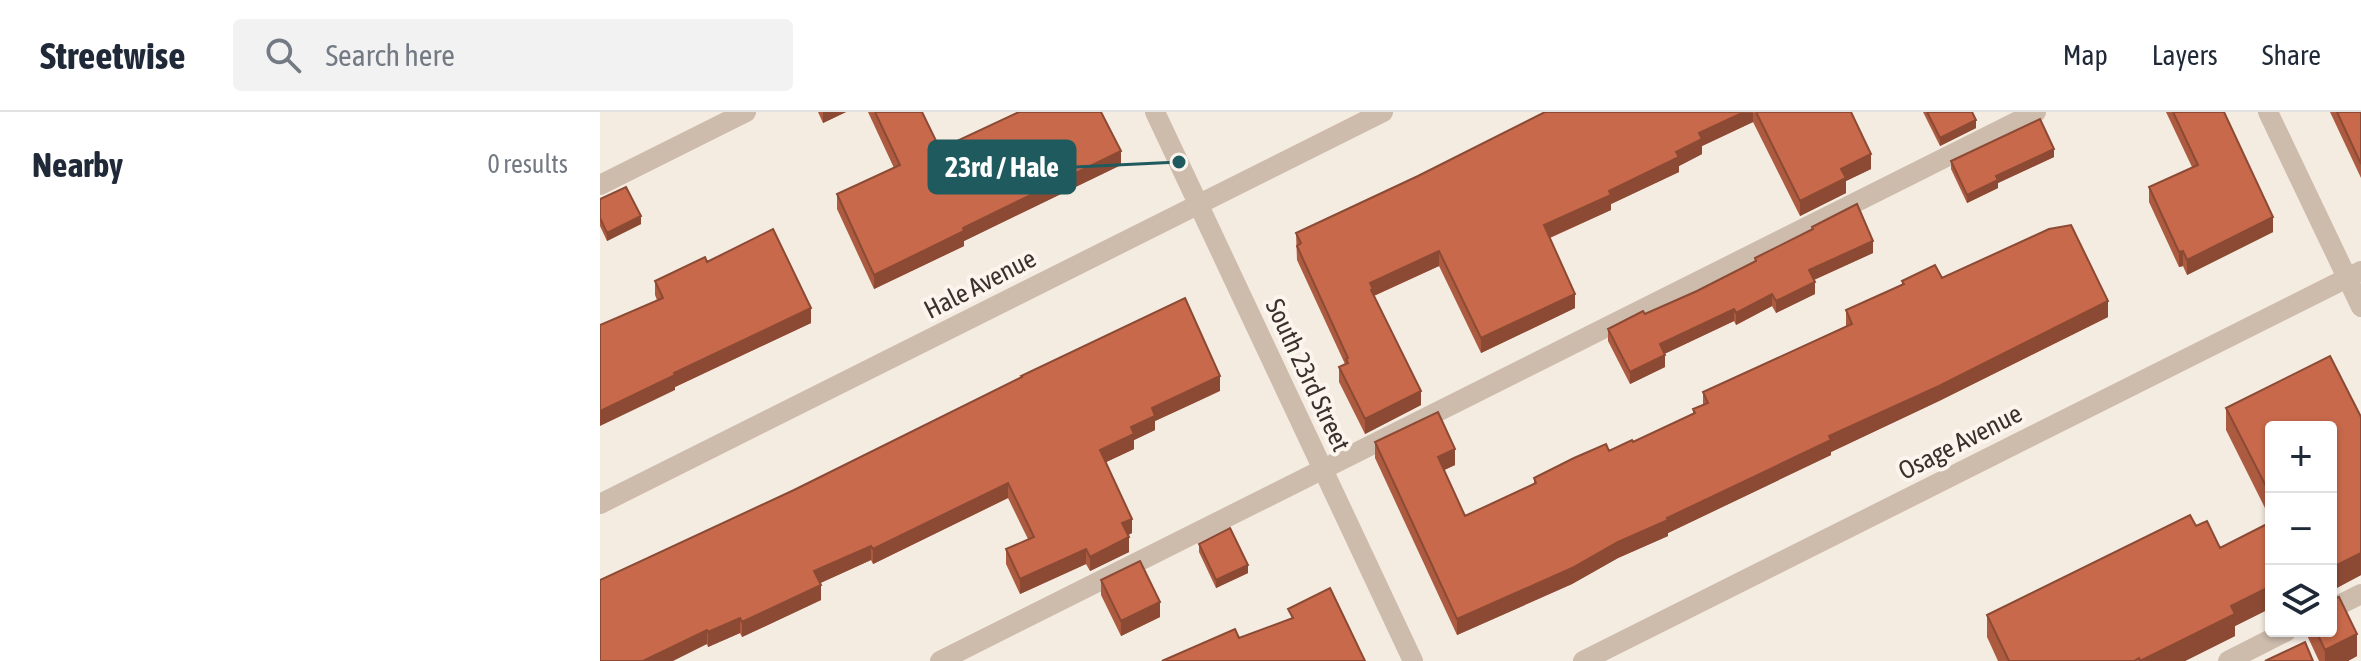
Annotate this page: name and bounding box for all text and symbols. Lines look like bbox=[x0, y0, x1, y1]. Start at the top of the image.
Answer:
search box bbox=[233, 19, 793, 91]
icon: search bbox=[261, 33, 305, 77]
text: Streetwise bbox=[40, 34, 185, 77]
text: Search here bbox=[325, 38, 455, 72]
text: Map bbox=[2063, 39, 2108, 71]
text: Layers bbox=[2152, 39, 2218, 71]
text: Share bbox=[2262, 39, 2321, 71]
callout: 23rd / Hale bbox=[929, 141, 1075, 193]
text: Nearby bbox=[32, 145, 123, 184]
text: 0 results bbox=[487, 149, 568, 179]
text: 23rd / Hale bbox=[945, 151, 1059, 183]
street label: Hale Avenue bbox=[919, 243, 1041, 325]
street label: South 23rd Street bbox=[1260, 294, 1356, 456]
street label: Osage Avenue bbox=[1893, 398, 2027, 486]
map controls bbox=[2265, 421, 2337, 637]
button: + bbox=[2265, 421, 2337, 493]
button: − bbox=[2265, 493, 2337, 565]
button: layers bbox=[2265, 565, 2337, 637]

